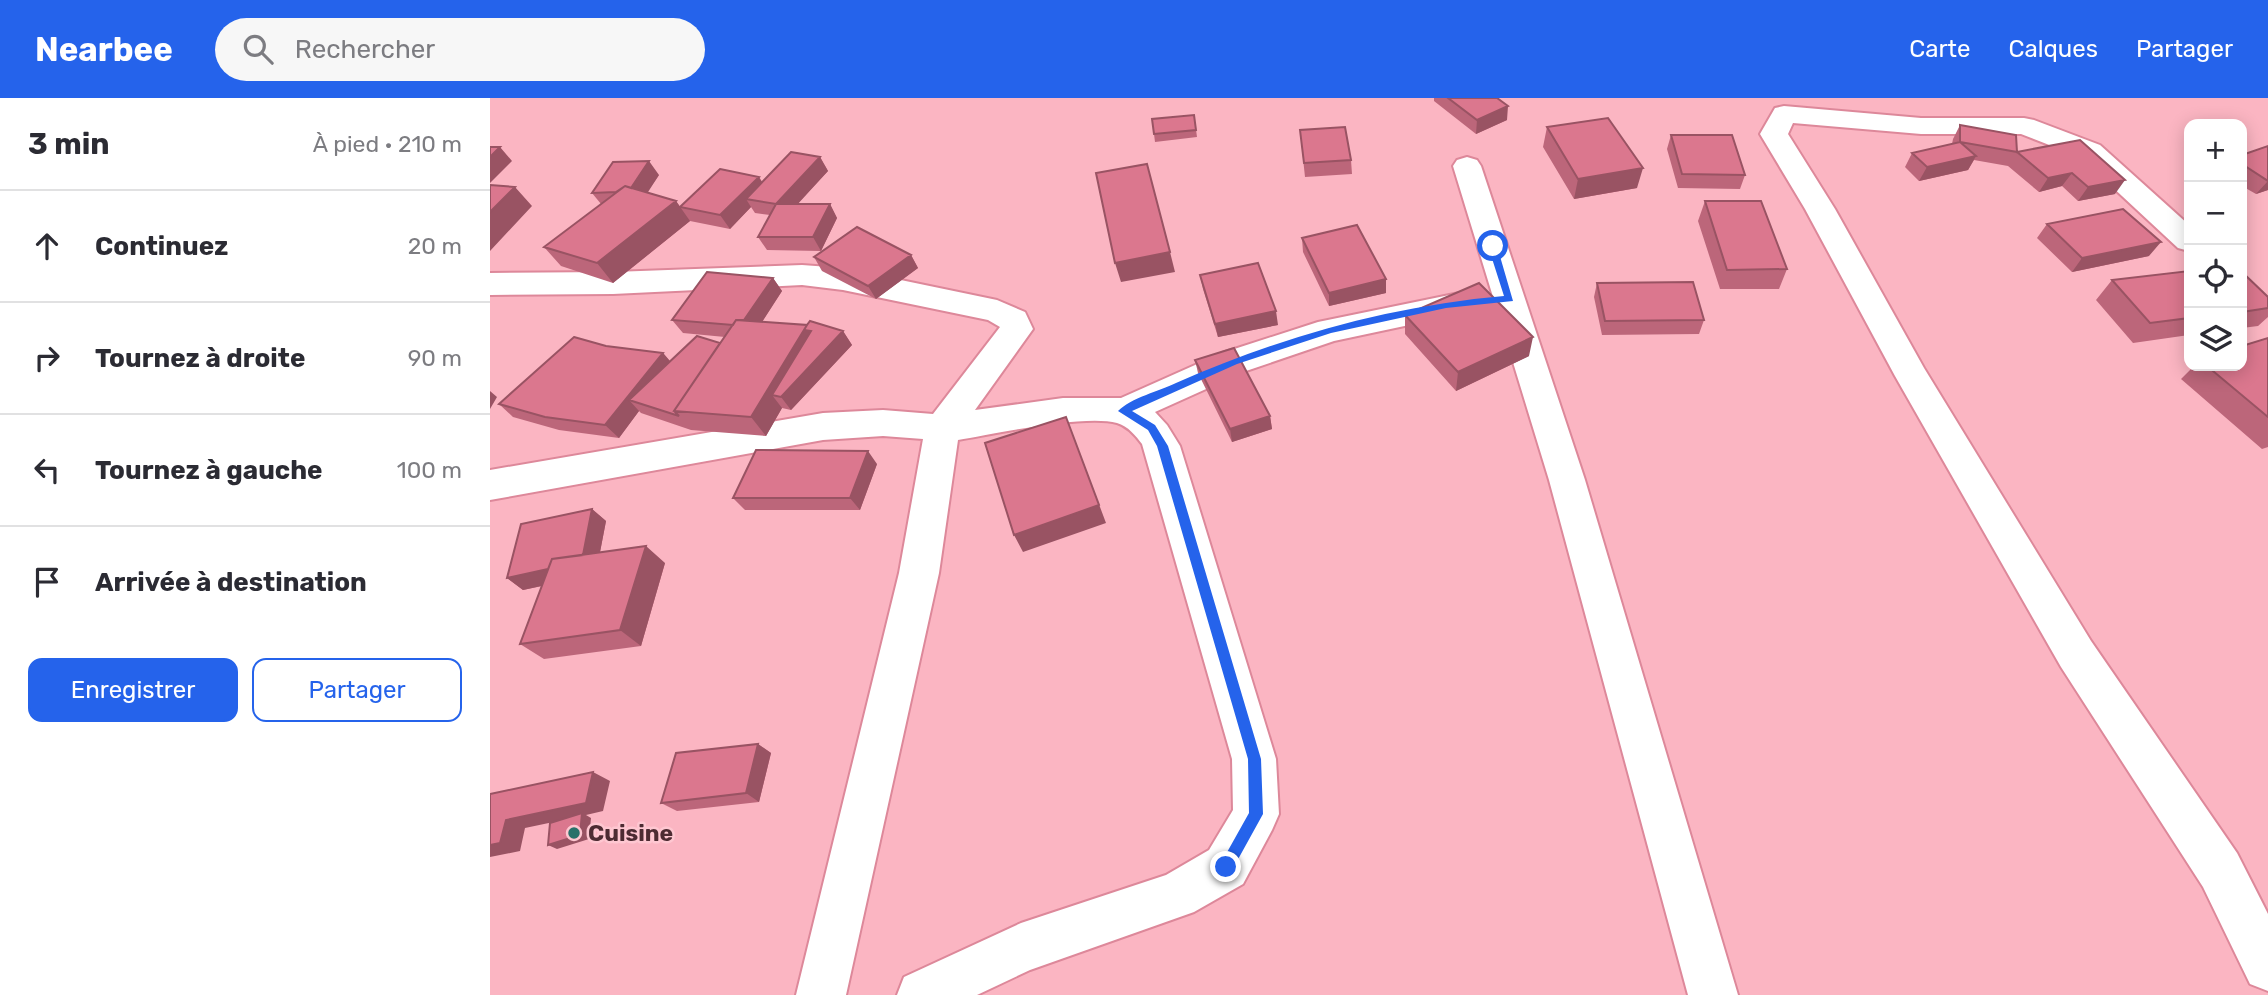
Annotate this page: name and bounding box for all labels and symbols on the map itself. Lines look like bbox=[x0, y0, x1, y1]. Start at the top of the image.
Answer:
route start bbox=[1477, 230, 1508, 261]
place label: Cuisine bbox=[588, 819, 673, 847]
marker: Cuisine bbox=[566, 825, 582, 841]
route end bbox=[1210, 851, 1241, 882]

